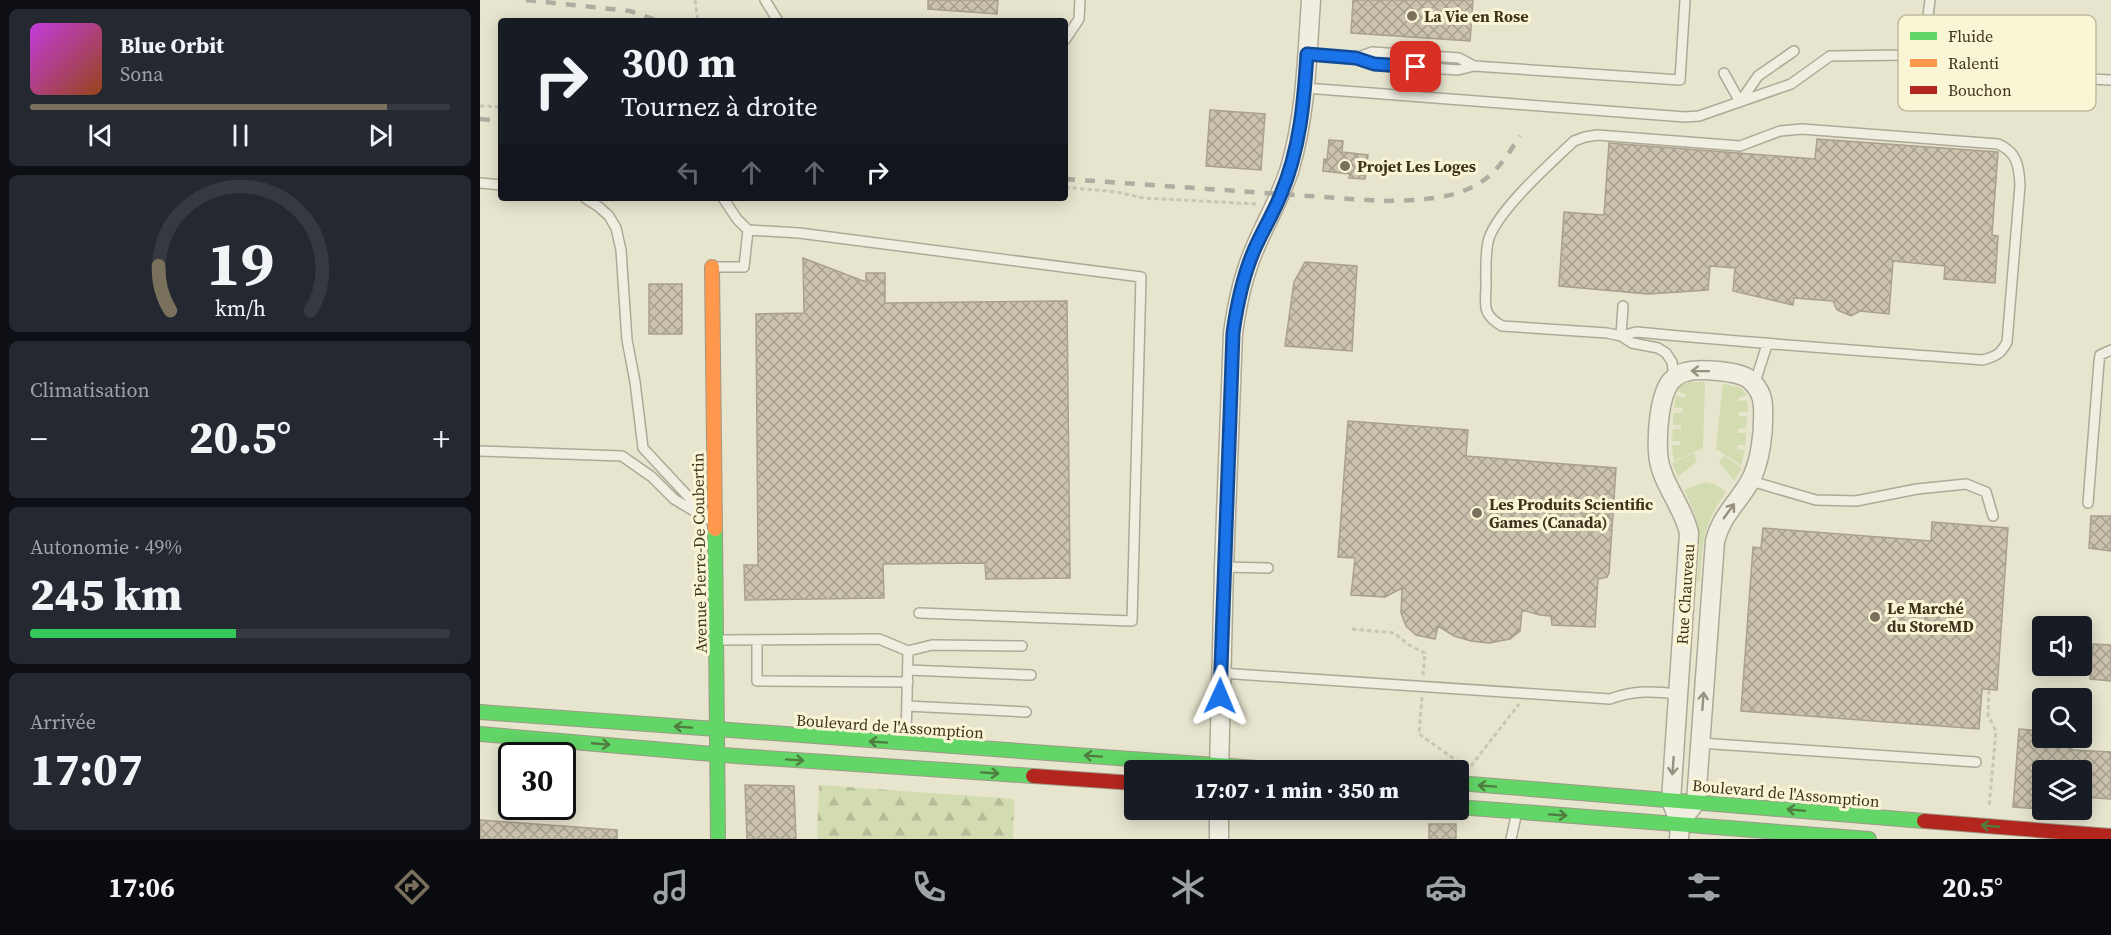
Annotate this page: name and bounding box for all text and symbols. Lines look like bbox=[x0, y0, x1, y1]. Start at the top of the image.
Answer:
place label: La Vie en Rose bbox=[1424, 5, 1529, 27]
marker: La Vie en Rose bbox=[1405, 9, 1419, 23]
legend bbox=[1898, 15, 2096, 111]
text: Fluide bbox=[1948, 25, 1993, 47]
text: Blue Orbit bbox=[120, 30, 224, 60]
text: 300 m bbox=[621, 33, 736, 91]
pin bbox=[1390, 41, 1441, 92]
icon: right bbox=[522, 42, 600, 120]
icon: arrive bbox=[1399, 50, 1432, 83]
text: Ralenti bbox=[1948, 52, 1999, 74]
text: Sona bbox=[120, 60, 164, 88]
text: Bouchon bbox=[1948, 79, 2012, 101]
text: Tournez à droite bbox=[621, 88, 818, 125]
icon: previous bbox=[84, 119, 117, 152]
icon: pause bbox=[224, 119, 257, 152]
icon: next bbox=[364, 119, 397, 152]
place label: Projet Les Loges bbox=[1357, 155, 1476, 177]
icon: left bbox=[672, 156, 705, 189]
icon: ahead bbox=[735, 156, 768, 189]
icon: ahead bbox=[798, 156, 831, 189]
icon: right bbox=[861, 156, 894, 189]
marker: Projet Les Loges bbox=[1338, 159, 1352, 173]
text: 19 bbox=[206, 220, 274, 306]
text: km/h bbox=[214, 294, 266, 323]
one-way arrow bbox=[1691, 365, 1711, 377]
text: Climatisation bbox=[30, 376, 150, 404]
text: 20.5° bbox=[189, 406, 291, 468]
text: − bbox=[30, 416, 48, 461]
text: + bbox=[433, 416, 450, 461]
street label: Avenue Pierre-De Coubertin bbox=[686, 452, 712, 654]
place label: Les Produits Scientific Games (Canada) bbox=[1489, 493, 1653, 533]
one-way arrow bbox=[1723, 503, 1735, 519]
marker: Les Produits Scientific Games (Canada) bbox=[1470, 506, 1484, 520]
text: Autonomie · 49% bbox=[30, 533, 182, 561]
street label: Rue Chauveau bbox=[1670, 543, 1700, 645]
text: 245 km bbox=[30, 563, 182, 625]
place label: Le Marché du StoreMD bbox=[1887, 597, 1974, 637]
marker: Le Marché du StoreMD bbox=[1868, 610, 1882, 624]
map controls bbox=[2032, 616, 2092, 820]
button: sound bbox=[2032, 616, 2092, 676]
position arrow bbox=[1188, 664, 1252, 728]
button: search bbox=[2032, 688, 2092, 748]
one-way arrow bbox=[1698, 692, 1709, 712]
text: Arrivée bbox=[30, 708, 96, 736]
street label: Boulevard de l'Assomption bbox=[795, 708, 985, 744]
one-way arrow bbox=[674, 721, 694, 732]
one-way arrow bbox=[868, 736, 888, 747]
text: 17:07 bbox=[30, 738, 143, 800]
one-way arrow bbox=[591, 739, 611, 750]
speed limit sign: 30 bbox=[498, 742, 576, 820]
one-way arrow bbox=[1084, 751, 1104, 762]
one-way arrow bbox=[785, 755, 805, 766]
one-way arrow bbox=[1667, 755, 1678, 775]
button: layers bbox=[2032, 760, 2092, 820]
one-way arrow bbox=[980, 768, 999, 779]
street label: Boulevard de l'Assomption bbox=[1691, 774, 1881, 812]
text: 17:07 · 1 min · 350 m bbox=[1194, 775, 1399, 805]
one-way arrow bbox=[1477, 780, 1497, 791]
one-way arrow bbox=[1786, 804, 1806, 815]
one-way arrow bbox=[1548, 810, 1568, 821]
one-way arrow bbox=[1980, 820, 2000, 831]
icon: directions bbox=[391, 866, 433, 908]
icon: music bbox=[650, 866, 692, 908]
icon: phone bbox=[908, 866, 950, 908]
icon: climate bbox=[1167, 866, 1209, 908]
icon: car bbox=[1425, 866, 1467, 908]
icon: filters bbox=[1683, 866, 1725, 908]
text: 17:06 bbox=[108, 869, 175, 906]
text: 20.5° bbox=[1942, 869, 2003, 906]

